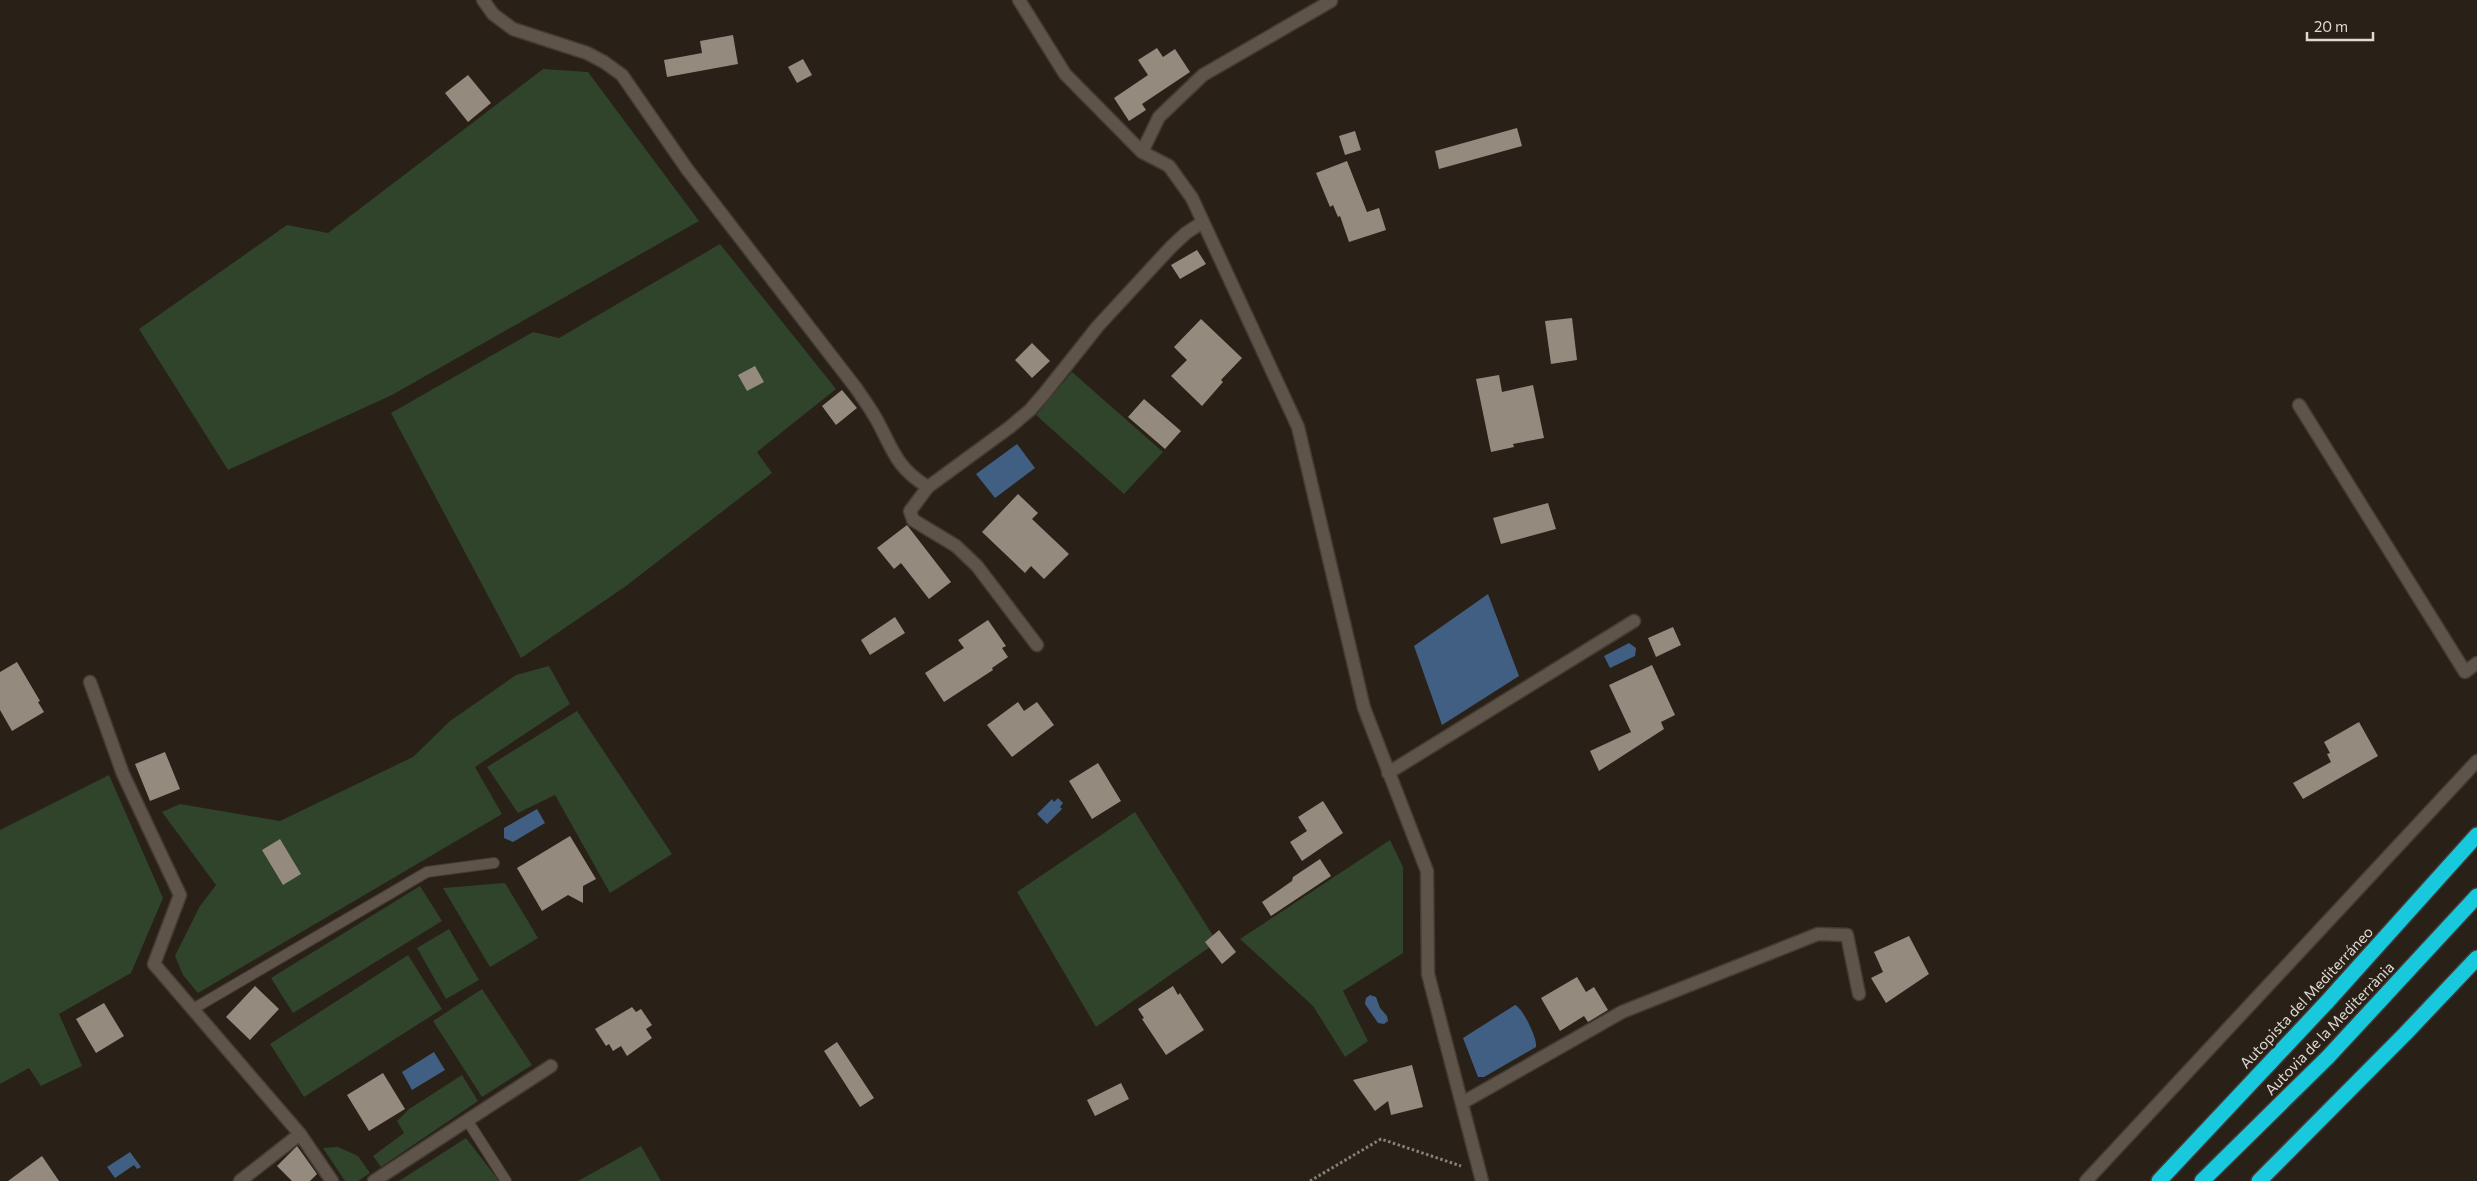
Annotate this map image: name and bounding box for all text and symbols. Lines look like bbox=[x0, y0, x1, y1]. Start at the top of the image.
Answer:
scale bar bbox=[2307, 10, 2373, 42]
text: 20 m bbox=[2314, 17, 2348, 35]
street label: Autopista del Mediterráneo bbox=[2236, 922, 2376, 1072]
street label: Autovia de la Mediterrània bbox=[2261, 958, 2397, 1098]

